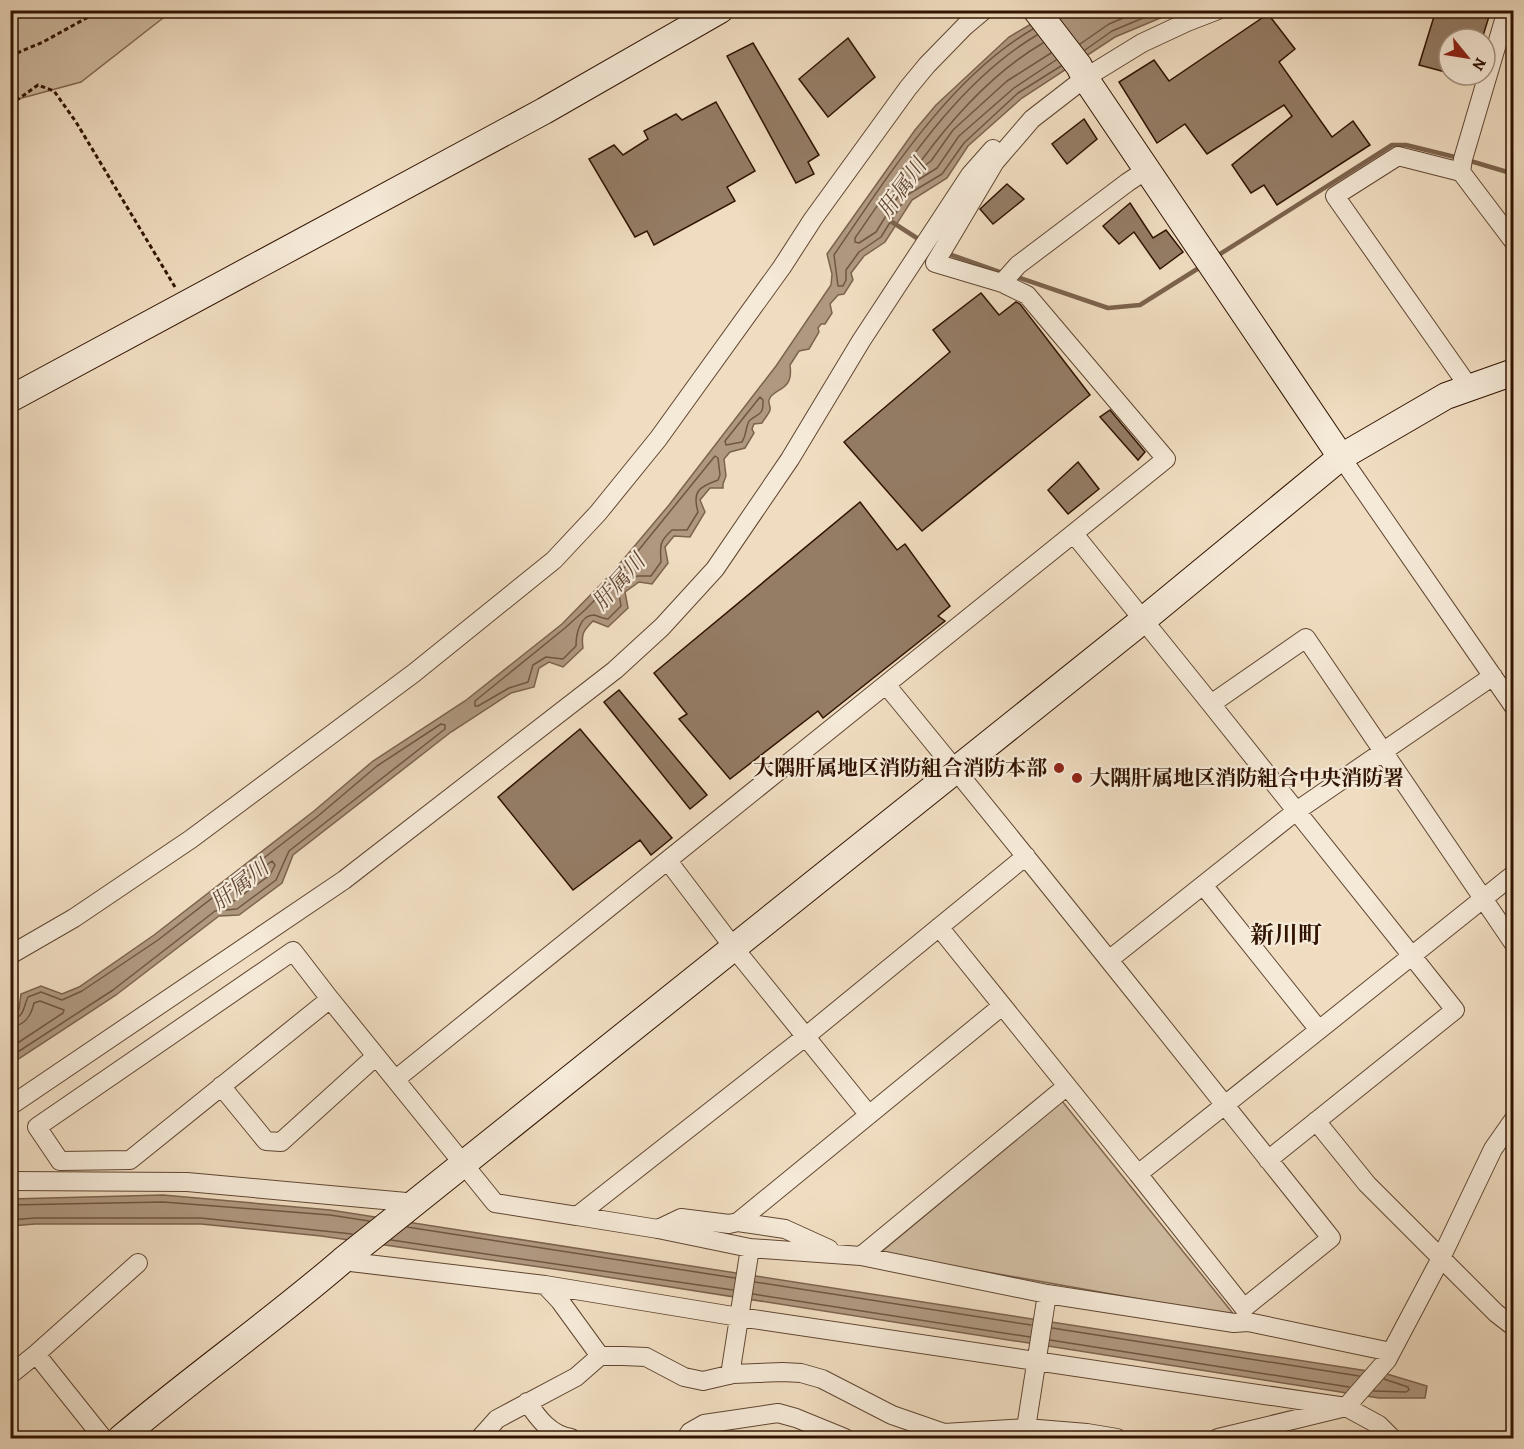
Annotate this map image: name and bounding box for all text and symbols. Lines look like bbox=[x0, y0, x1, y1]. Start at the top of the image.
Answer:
north arrow bbox=[1437, 27, 1497, 87]
text: N bbox=[1467, 53, 1492, 75]
water label: 肝属川 bbox=[870, 151, 935, 224]
water label: 肝属川 bbox=[586, 546, 654, 617]
place label: 大隅肝属地区消防組合消防本部 bbox=[753, 754, 1047, 782]
marker: 大隅肝属地区消防組合消防本部 bbox=[1052, 761, 1066, 775]
place label: 大隅肝属地区消防組合中央消防署 bbox=[1089, 764, 1404, 792]
marker: 大隅肝属地区消防組合中央消防署 bbox=[1070, 771, 1084, 785]
water label: 肝属川 bbox=[205, 852, 277, 917]
district label: 新川町 bbox=[1250, 919, 1322, 951]

